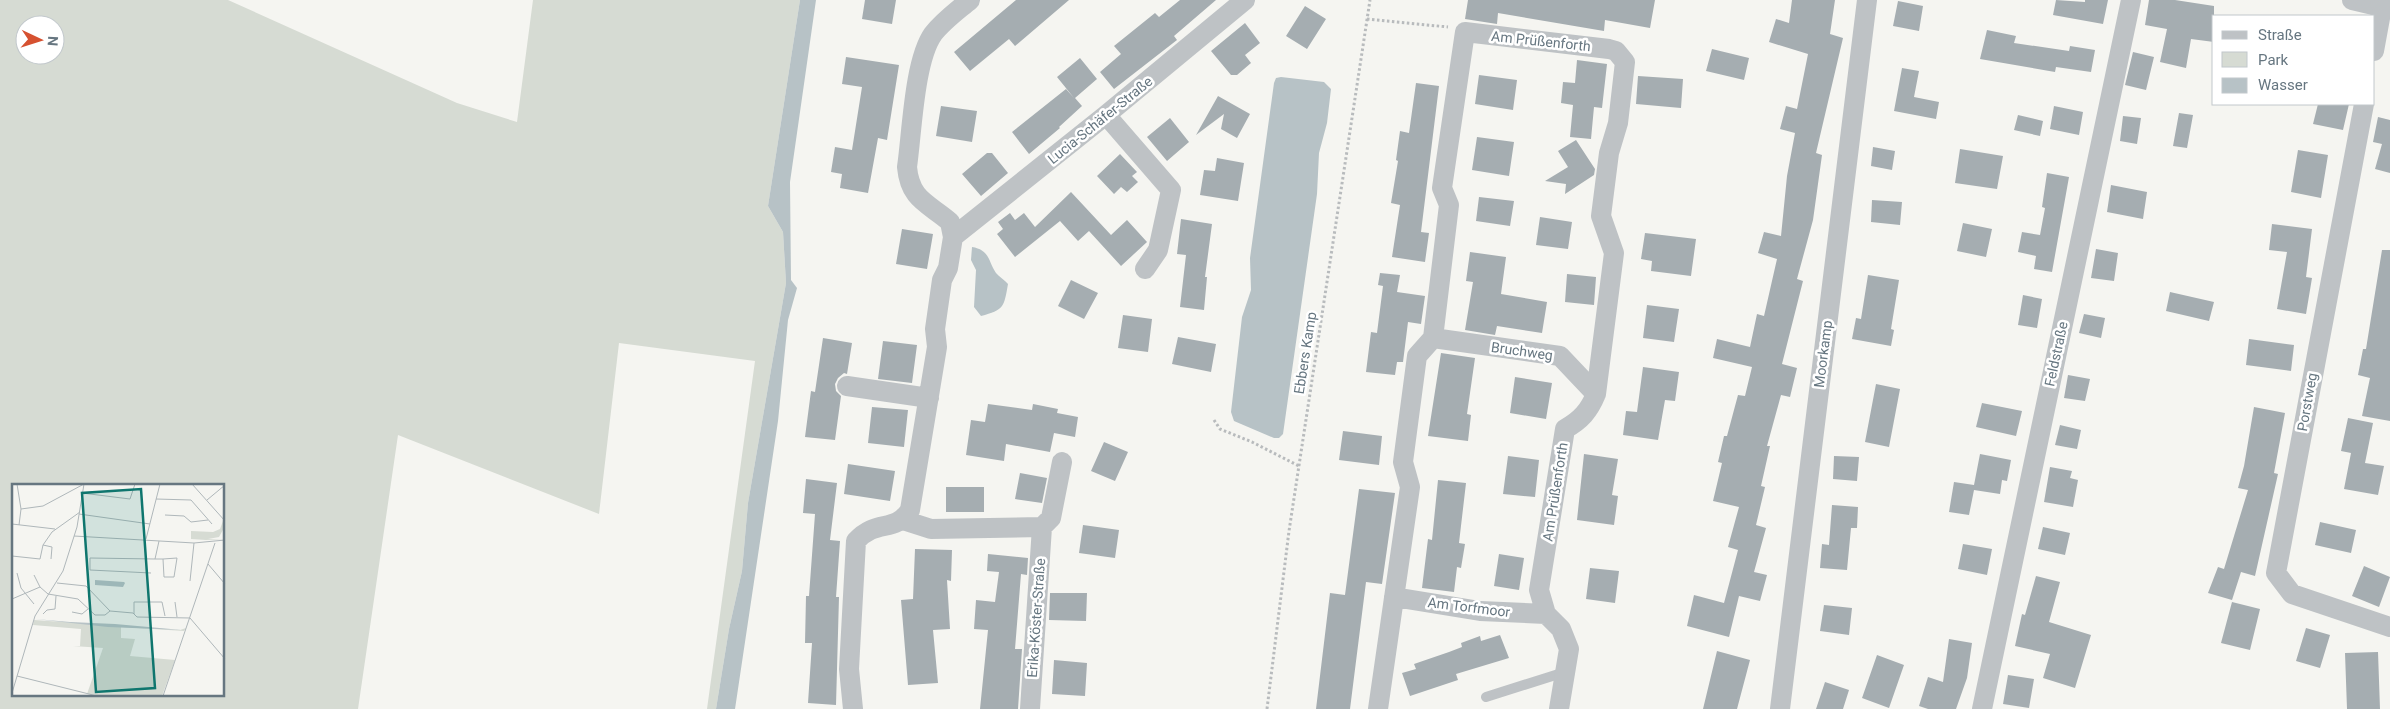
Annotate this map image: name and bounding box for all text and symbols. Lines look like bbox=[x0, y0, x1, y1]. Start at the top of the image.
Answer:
north arrow bbox=[15, 15, 65, 65]
legend bbox=[2212, 15, 2375, 105]
text: Straße bbox=[2258, 26, 2302, 44]
street label: Am Prüßenforth bbox=[1490, 28, 1592, 54]
text: N bbox=[45, 35, 61, 46]
text: Park bbox=[2258, 51, 2289, 69]
street label: Lucia-Schäfer-Straße bbox=[1045, 73, 1155, 167]
text: Wasser bbox=[2258, 76, 2308, 94]
street label: Ebbers Kamp bbox=[1291, 311, 1319, 395]
street label: Moorkamp bbox=[1811, 319, 1835, 389]
street label: Feldstraße bbox=[2041, 320, 2071, 388]
street label: Bruchweg bbox=[1490, 339, 1554, 363]
street label: Porstweg bbox=[2294, 372, 2320, 432]
street label: Am Prüßenforth bbox=[1539, 441, 1571, 543]
inset map bbox=[12, 484, 225, 696]
street label: Erika-Köster-Straße bbox=[1024, 558, 1048, 678]
street label: Am Torfmoor bbox=[1427, 594, 1511, 620]

